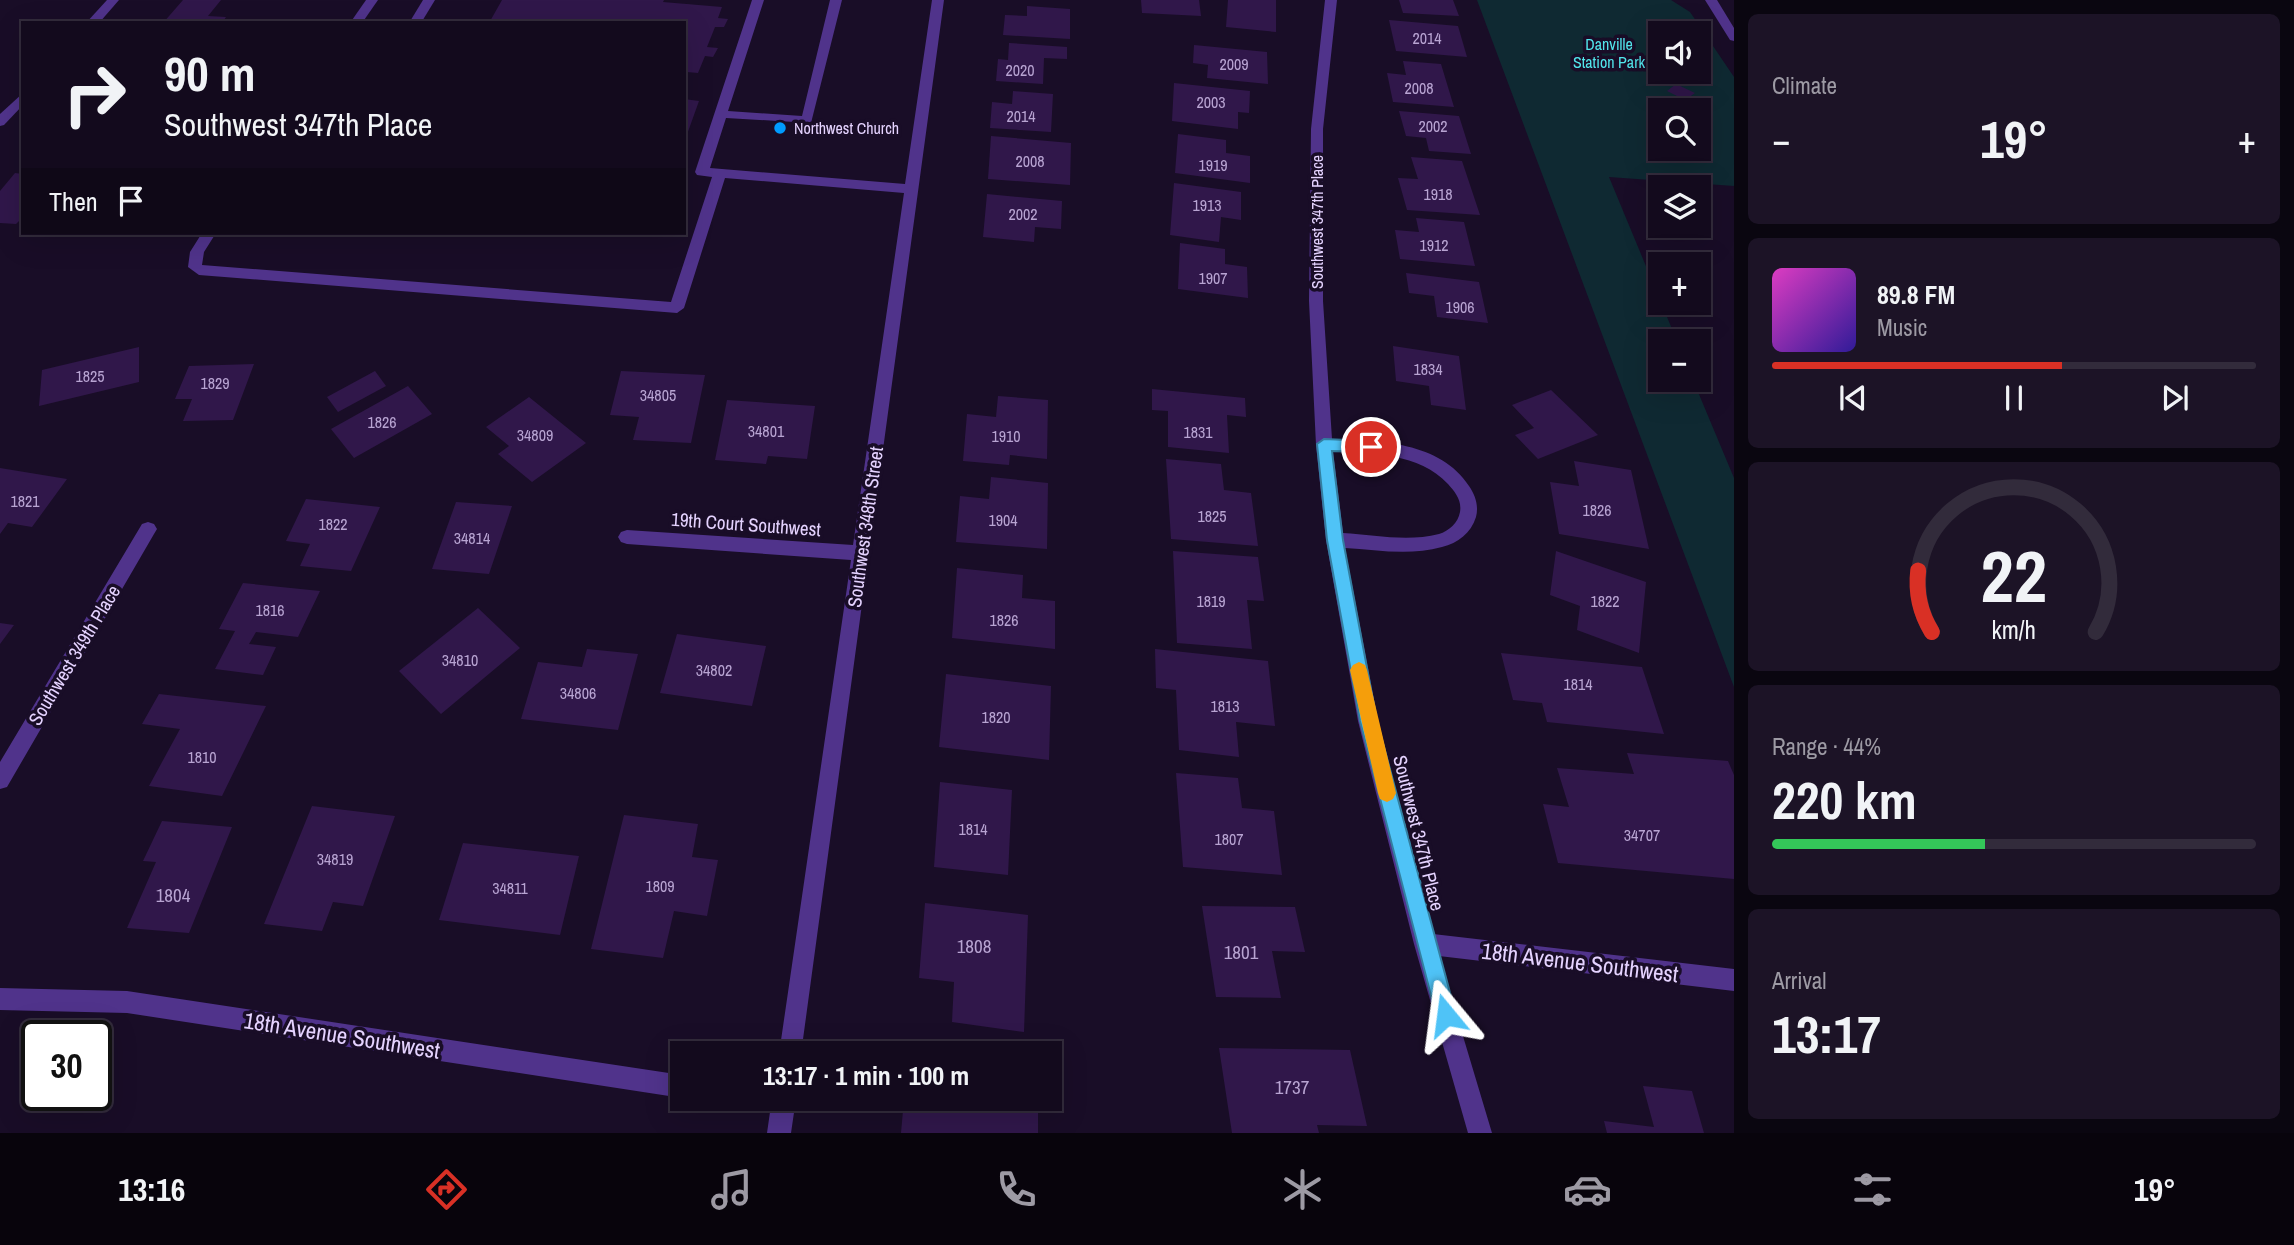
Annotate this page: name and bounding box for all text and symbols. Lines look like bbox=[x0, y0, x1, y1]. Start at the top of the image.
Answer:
map controls bbox=[1648, 21, 1711, 392]
button: sound bbox=[1648, 21, 1711, 84]
house number: 2014 bbox=[1412, 27, 1442, 49]
park label: Danville Station Park bbox=[1573, 33, 1646, 73]
text: 90 m bbox=[164, 40, 256, 106]
icon: right bbox=[49, 49, 140, 140]
house number: 2009 bbox=[1219, 53, 1249, 75]
house number: 2020 bbox=[1005, 59, 1035, 81]
text: Climate bbox=[1772, 70, 1837, 101]
house number: 2008 bbox=[1404, 77, 1434, 99]
house number: 2003 bbox=[1196, 91, 1226, 113]
button: search bbox=[1648, 98, 1711, 161]
text: Southwest 347th Place bbox=[164, 103, 432, 146]
text: 19° bbox=[1980, 104, 2048, 174]
house number: 2014 bbox=[1006, 105, 1036, 127]
text: − bbox=[1772, 114, 1790, 165]
text: + bbox=[2238, 114, 2256, 165]
house number: 2002 bbox=[1418, 115, 1448, 137]
place label: Northwest Church bbox=[794, 117, 899, 139]
marker: Northwest Church bbox=[772, 120, 788, 136]
house number: 2008 bbox=[1015, 150, 1045, 172]
house number: 1919 bbox=[1198, 154, 1228, 176]
street label: Southwest 347th Place bbox=[1306, 155, 1328, 289]
button: layers bbox=[1648, 175, 1711, 238]
icon: arrive bbox=[112, 182, 150, 220]
house number: 1918 bbox=[1423, 183, 1453, 205]
text: Then bbox=[49, 184, 98, 219]
house number: 1913 bbox=[1192, 194, 1222, 216]
house number: 2002 bbox=[1008, 203, 1038, 225]
house number: 1912 bbox=[1419, 234, 1449, 256]
button: + bbox=[1648, 252, 1711, 315]
house number: 1907 bbox=[1198, 267, 1228, 289]
text: 89.8 FM bbox=[1877, 277, 1955, 312]
house number: 1906 bbox=[1445, 296, 1475, 318]
text: Music bbox=[1877, 312, 1927, 343]
button: − bbox=[1648, 329, 1711, 392]
house number: 1834 bbox=[1413, 358, 1443, 380]
house number: 1825 bbox=[75, 365, 105, 387]
house number: 1829 bbox=[200, 372, 230, 394]
icon: previous bbox=[1834, 379, 1872, 417]
icon: pause bbox=[1995, 379, 2033, 417]
icon: next bbox=[2156, 379, 2194, 417]
house number: 34805 bbox=[640, 384, 676, 406]
house number: 1826 bbox=[367, 411, 397, 433]
pin bbox=[1341, 417, 1401, 477]
house number: 34801 bbox=[748, 420, 785, 442]
house number: 1831 bbox=[1183, 421, 1213, 443]
house number: 34809 bbox=[517, 424, 553, 446]
house number: 1910 bbox=[991, 425, 1021, 447]
icon: arrive bbox=[1352, 428, 1390, 466]
street label: Southwest 348th Street bbox=[841, 444, 889, 609]
house number: 1821 bbox=[10, 490, 40, 512]
house number: 1826 bbox=[1582, 499, 1612, 521]
house number: 1825 bbox=[1197, 505, 1227, 527]
street label: 19th Court Southwest bbox=[670, 506, 822, 542]
house number: 1904 bbox=[988, 509, 1018, 531]
house number: 1822 bbox=[318, 513, 348, 535]
house number: 34814 bbox=[454, 527, 490, 549]
text: 22 bbox=[1981, 528, 2047, 626]
street label: Southwest 349th Place bbox=[22, 580, 126, 730]
house number: 1819 bbox=[1196, 590, 1226, 612]
house number: 1822 bbox=[1590, 590, 1620, 612]
house number: 1816 bbox=[255, 599, 285, 621]
house number: 1826 bbox=[989, 609, 1019, 631]
text: km/h bbox=[1992, 613, 2036, 647]
house number: 34810 bbox=[442, 649, 478, 671]
house number: 34802 bbox=[696, 659, 732, 681]
house number: 1814 bbox=[1563, 673, 1593, 695]
house number: 34806 bbox=[560, 682, 596, 704]
house number: 1813 bbox=[1210, 695, 1240, 717]
house number: 1820 bbox=[981, 706, 1011, 728]
text: Range · 44% bbox=[1772, 731, 1881, 762]
house number: 1810 bbox=[187, 746, 217, 768]
street label: Southwest 347th Place bbox=[1387, 753, 1451, 913]
text: 220 km bbox=[1772, 765, 1917, 835]
house number: 1814 bbox=[958, 818, 988, 840]
house number: 34707 bbox=[1624, 824, 1660, 846]
house number: 1807 bbox=[1214, 828, 1244, 850]
house number: 34819 bbox=[317, 848, 353, 870]
house number: 1809 bbox=[645, 875, 675, 897]
house number: 34811 bbox=[492, 877, 528, 899]
house number: 1804 bbox=[156, 882, 191, 908]
house number: 1808 bbox=[957, 933, 991, 959]
street label: 18th Avenue Southwest bbox=[1480, 935, 1680, 989]
house number: 1801 bbox=[1224, 939, 1259, 965]
text: Arrival bbox=[1772, 965, 1827, 996]
position arrow bbox=[1409, 978, 1483, 1052]
text: 13:17 bbox=[1772, 999, 1881, 1069]
street label: 18th Avenue Southwest bbox=[242, 1004, 442, 1066]
speed limit sign: 30 bbox=[21, 1020, 112, 1111]
text: 13:17 · 1 min · 100 m bbox=[763, 1058, 969, 1093]
house number: 1737 bbox=[1275, 1074, 1310, 1100]
icon: directions bbox=[422, 1165, 471, 1214]
icon: music bbox=[707, 1165, 756, 1214]
icon: phone bbox=[992, 1165, 1041, 1214]
icon: climate bbox=[1278, 1165, 1327, 1214]
icon: car bbox=[1563, 1165, 1612, 1214]
icon: filters bbox=[1848, 1165, 1897, 1214]
text: 13:16 bbox=[118, 1168, 185, 1211]
text: 19° bbox=[2134, 1168, 2176, 1211]

